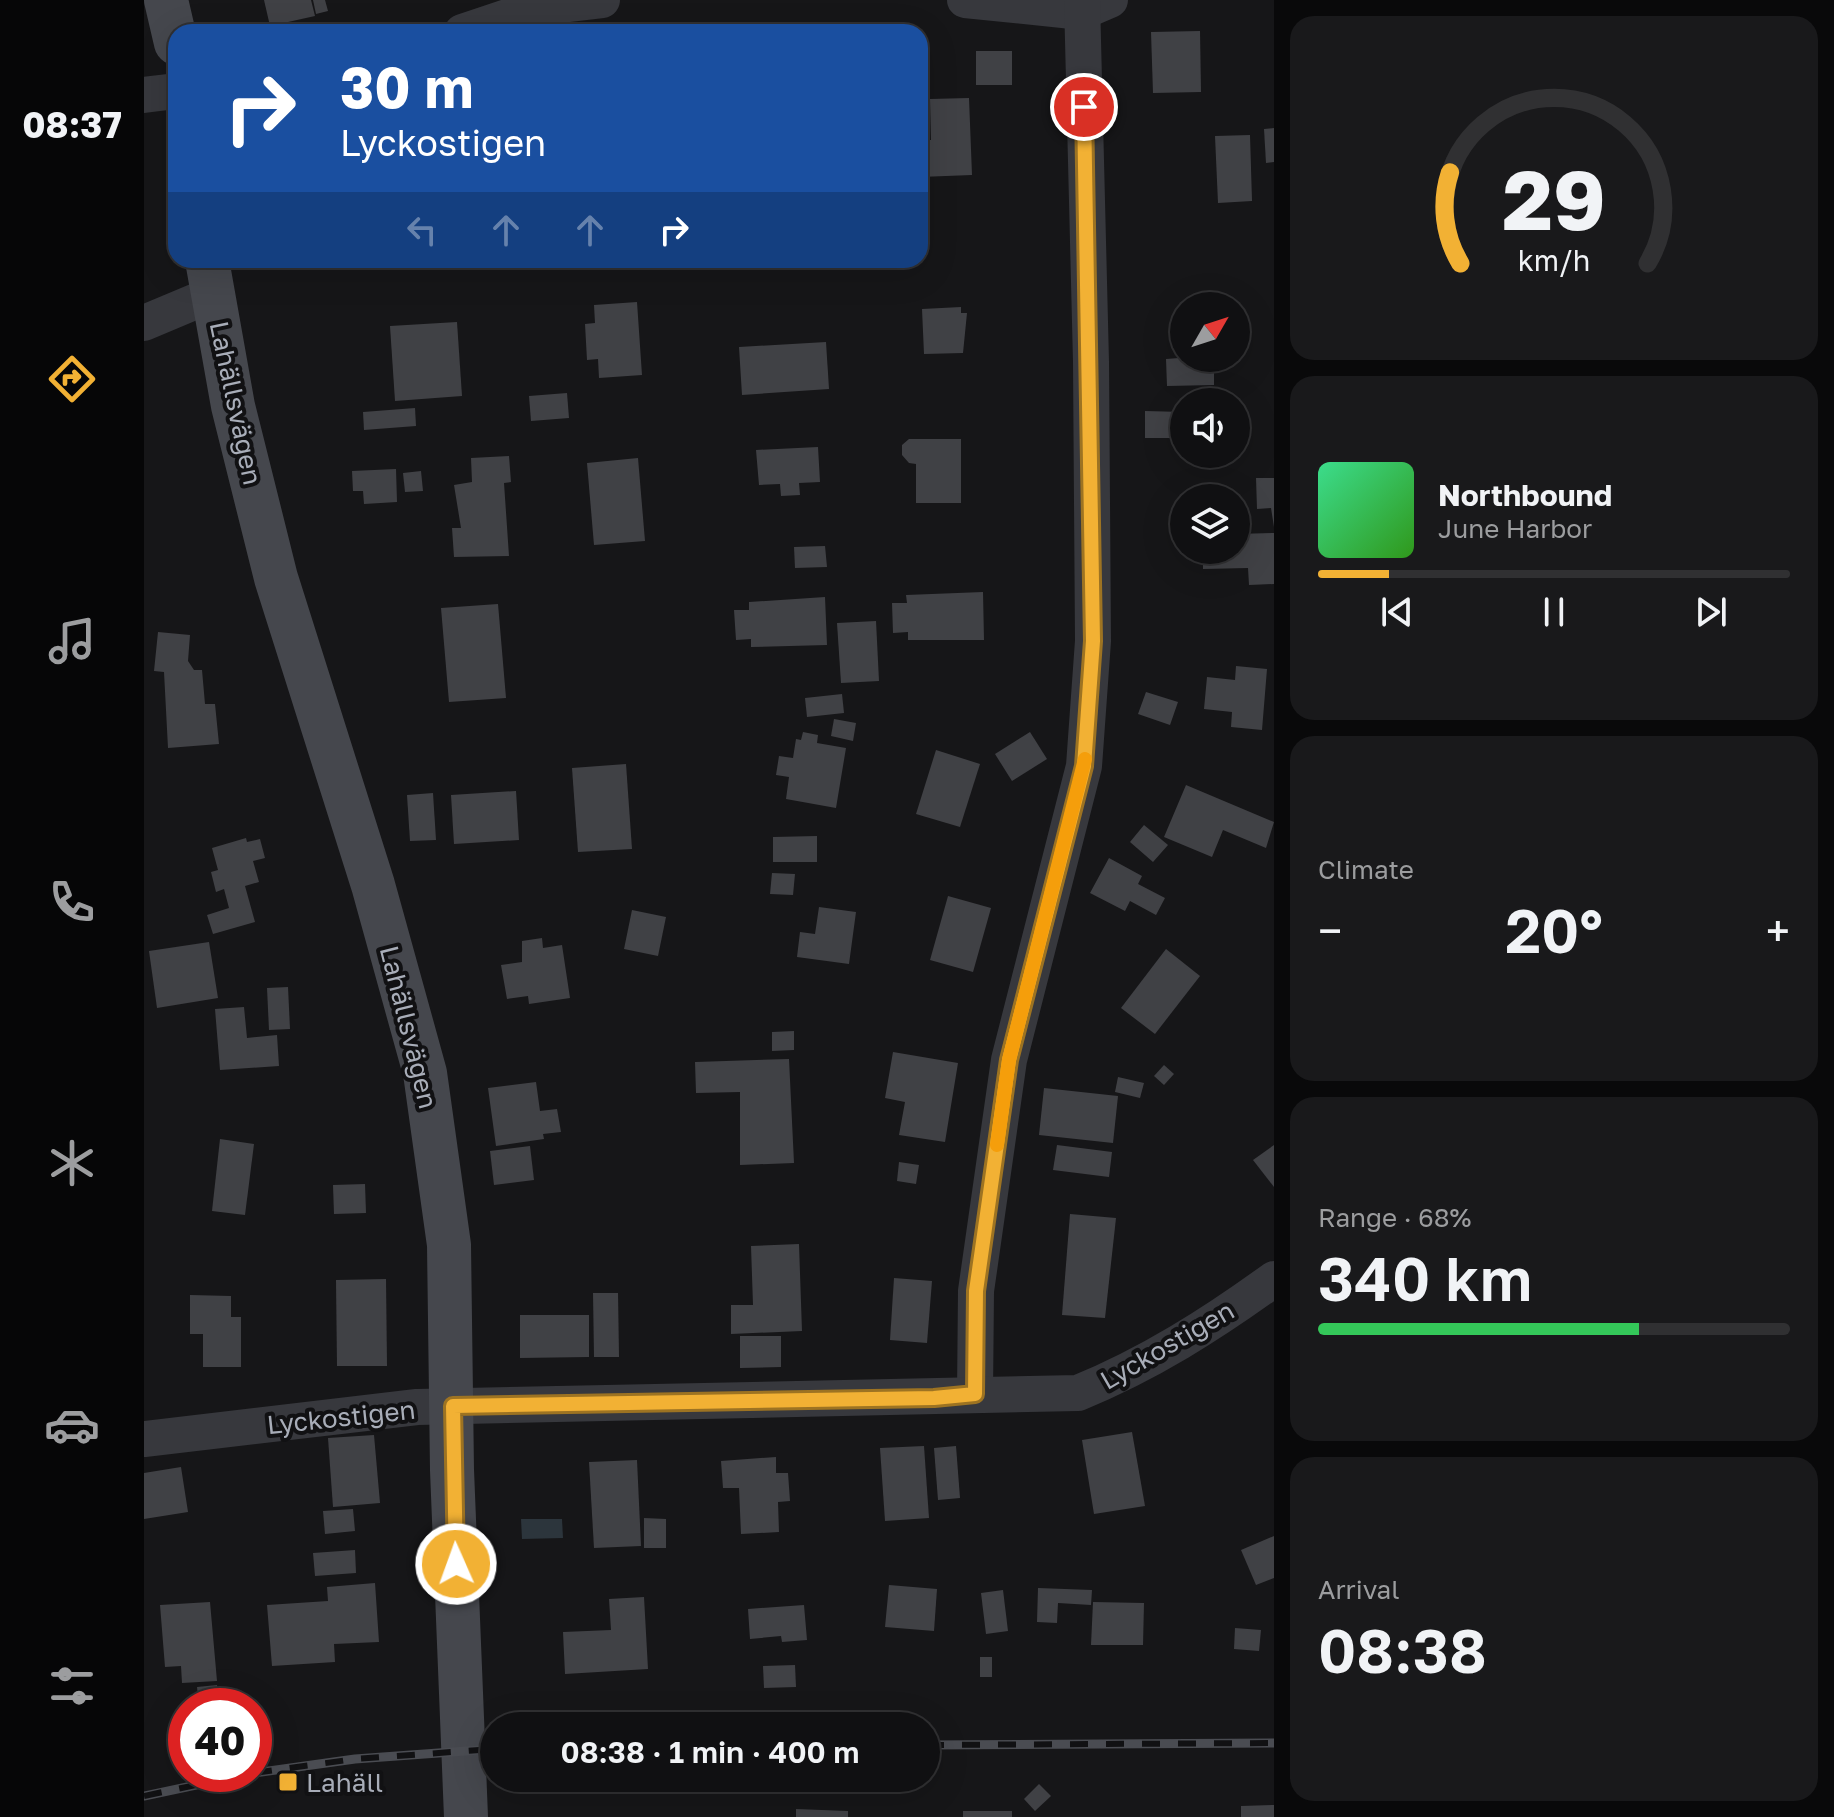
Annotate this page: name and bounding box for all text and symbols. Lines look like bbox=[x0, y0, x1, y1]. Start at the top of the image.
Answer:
text: 30 m bbox=[340, 53, 474, 120]
icon: right bbox=[208, 56, 312, 160]
pin bbox=[1050, 73, 1118, 141]
icon: arrive bbox=[1062, 85, 1106, 129]
text: 08:37 bbox=[22, 103, 122, 146]
text: Lyckostigen bbox=[340, 121, 546, 164]
text: 29 bbox=[1502, 148, 1606, 248]
icon: left bbox=[400, 208, 444, 252]
icon: ahead bbox=[484, 208, 528, 252]
icon: ahead bbox=[568, 208, 612, 252]
icon: right bbox=[652, 208, 696, 252]
text: km/h bbox=[1518, 243, 1590, 277]
north arrow bbox=[1170, 292, 1250, 372]
map controls bbox=[1170, 292, 1250, 564]
street label: Lahällsvägen bbox=[204, 318, 268, 488]
icon: directions bbox=[44, 351, 100, 407]
button: sound bbox=[1170, 388, 1250, 468]
text: Northbound bbox=[1438, 477, 1612, 513]
button: layers bbox=[1170, 484, 1250, 564]
text: June Harbor bbox=[1438, 513, 1592, 544]
icon: previous bbox=[1375, 590, 1419, 634]
icon: pause bbox=[1532, 590, 1576, 634]
icon: next bbox=[1689, 590, 1733, 634]
icon: music bbox=[44, 613, 100, 669]
text: Climate bbox=[1318, 854, 1414, 885]
icon: phone bbox=[44, 874, 100, 930]
text: 20° bbox=[1505, 894, 1603, 966]
text: − bbox=[1318, 904, 1342, 957]
text: + bbox=[1766, 904, 1790, 957]
street label: Lahällsvägen bbox=[374, 942, 444, 1112]
icon: climate bbox=[44, 1135, 100, 1191]
text: Range · 68% bbox=[1318, 1202, 1471, 1233]
text: 340 km bbox=[1318, 1242, 1532, 1314]
street label: Lyckostigen bbox=[1095, 1294, 1239, 1396]
street label: Lyckostigen bbox=[265, 1394, 417, 1440]
icon: car bbox=[44, 1397, 100, 1453]
position arrow bbox=[414, 1522, 498, 1606]
text: Arrival bbox=[1318, 1574, 1399, 1605]
text: 08:38 bbox=[1318, 1614, 1487, 1686]
icon: filters bbox=[44, 1658, 100, 1714]
speed limit sign: 40 bbox=[168, 1688, 272, 1792]
text: 08:38 · 1 min · 400 m bbox=[560, 1734, 860, 1770]
place label: Lahäll bbox=[306, 1767, 383, 1798]
marker: Lahäll bbox=[277, 1771, 299, 1793]

